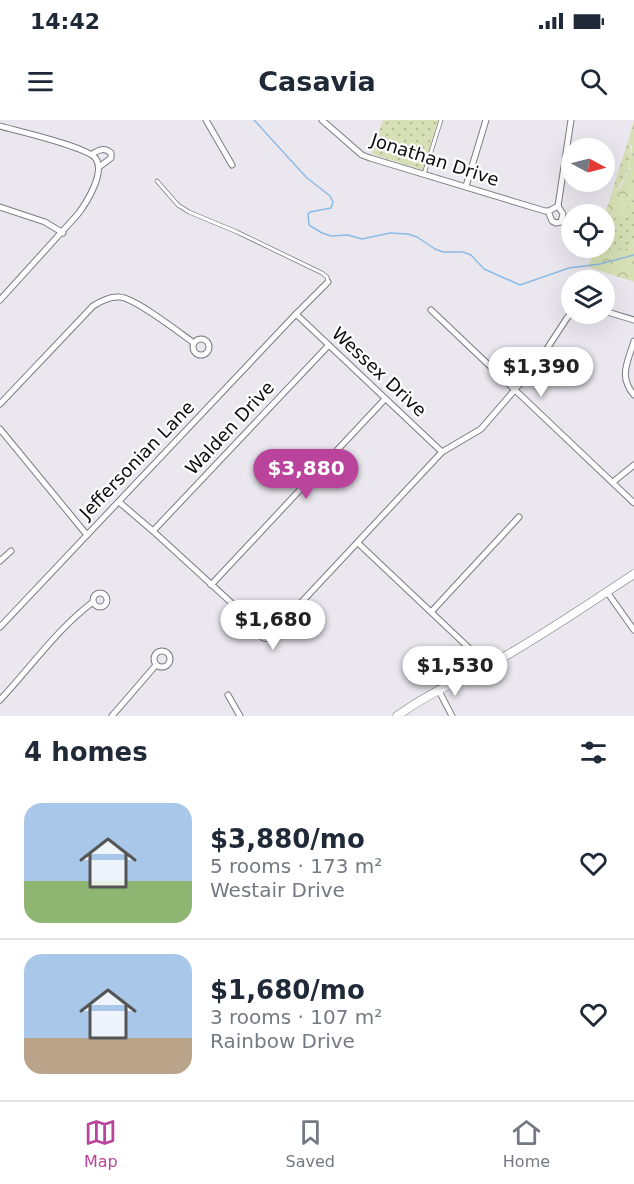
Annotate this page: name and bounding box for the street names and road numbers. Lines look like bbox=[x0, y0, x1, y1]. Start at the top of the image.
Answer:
street label: Jonathan Drive bbox=[368, 129, 502, 190]
street label: Wessex Drive bbox=[328, 322, 431, 421]
street label: Walden Drive bbox=[181, 377, 278, 479]
street label: Jeffersonian Lane bbox=[74, 396, 198, 524]

